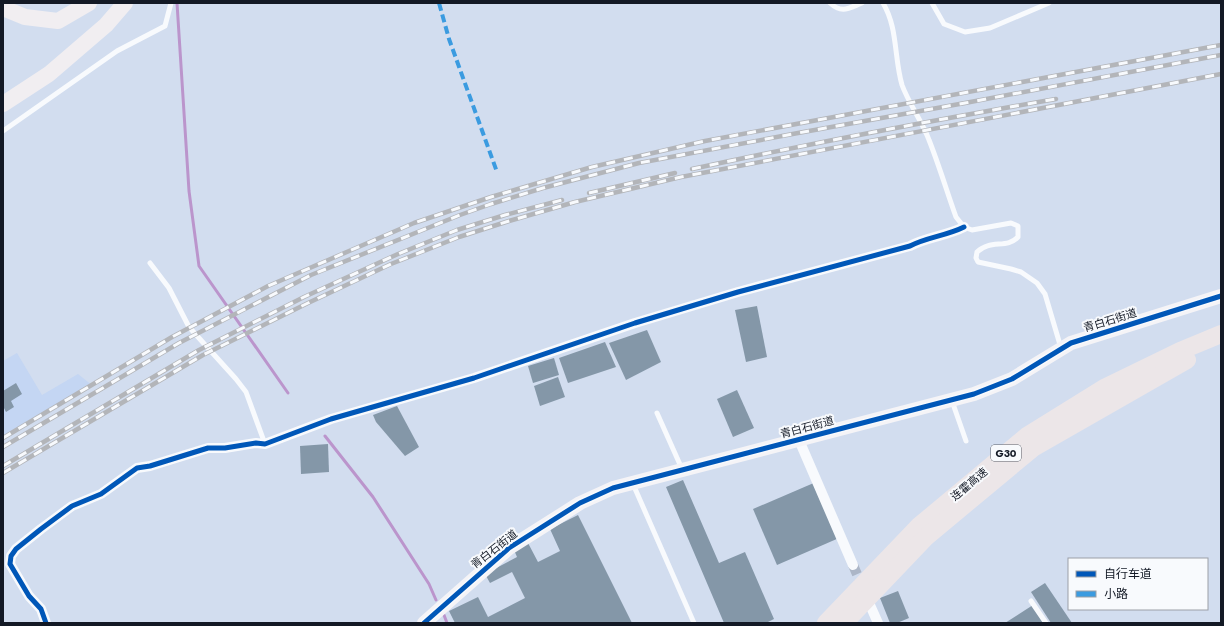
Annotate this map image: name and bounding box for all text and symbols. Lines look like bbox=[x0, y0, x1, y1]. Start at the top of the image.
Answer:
street label: 青白石街道 bbox=[1081, 304, 1139, 336]
street label: 青白石街道 bbox=[778, 412, 836, 442]
road number: G30 bbox=[991, 445, 1021, 461]
street label: 连霍高速 bbox=[947, 464, 991, 504]
street label: 青白石街道 bbox=[467, 526, 521, 572]
legend bbox=[1068, 558, 1208, 610]
text: 自行车道 bbox=[1104, 565, 1152, 583]
text: 小路 bbox=[1104, 585, 1128, 603]

